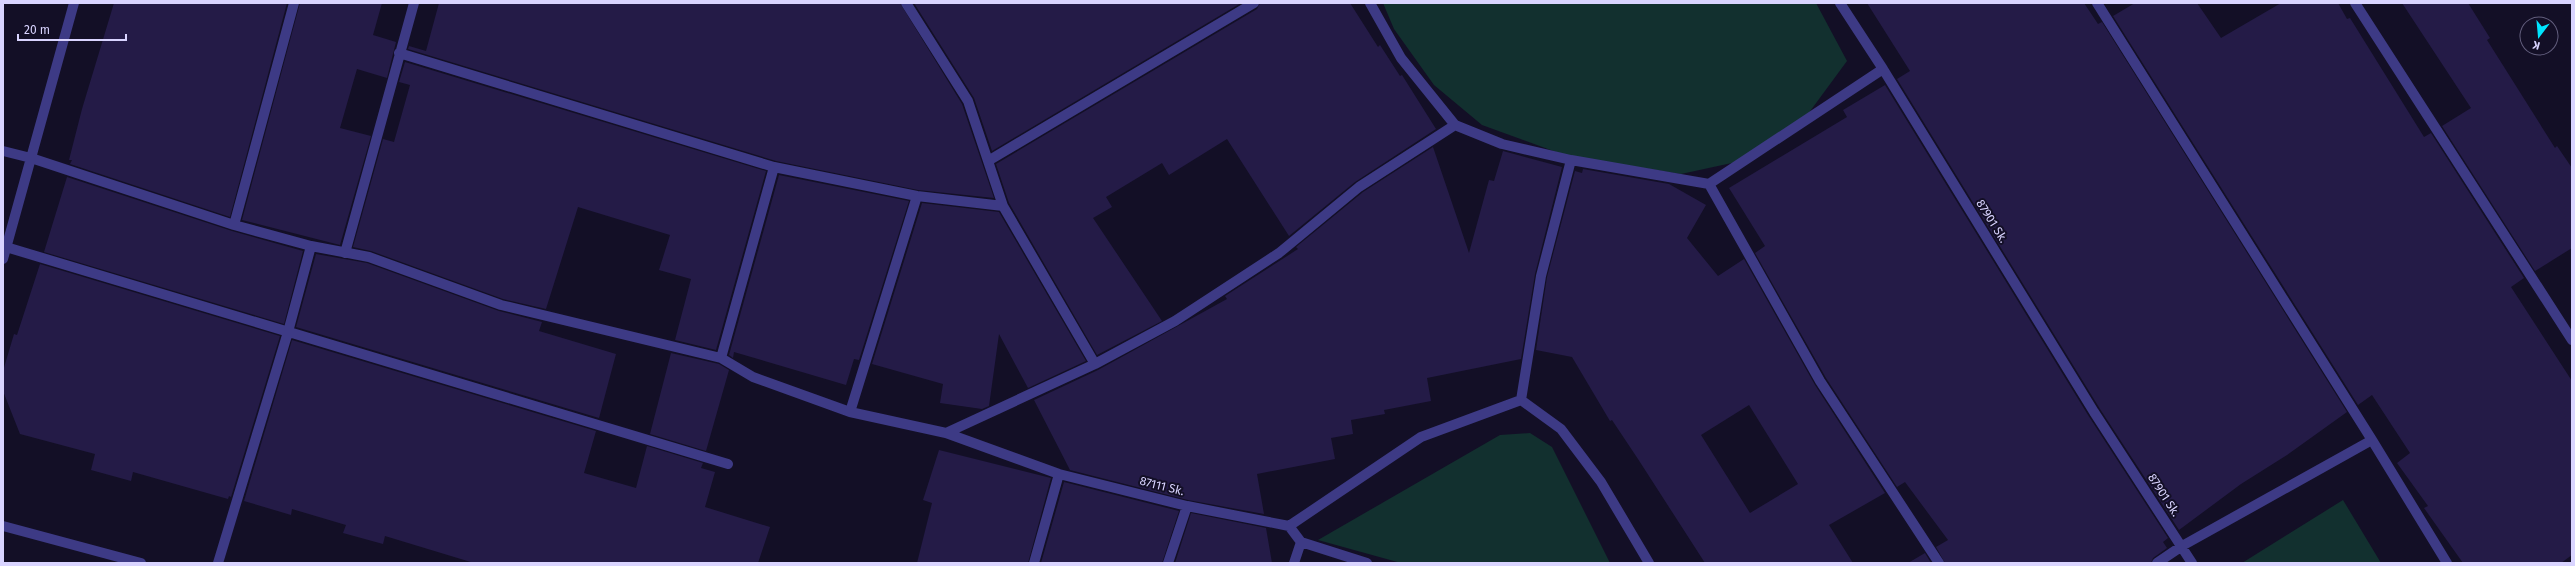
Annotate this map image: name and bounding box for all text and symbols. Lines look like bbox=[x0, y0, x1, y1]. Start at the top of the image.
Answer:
scale bar bbox=[18, 16, 126, 42]
north arrow bbox=[2519, 16, 2559, 56]
text: 20 m bbox=[24, 23, 50, 37]
text: K bbox=[2530, 38, 2542, 52]
street label: 87901 Sk. bbox=[1973, 197, 2011, 245]
street label: 87901 Sk. bbox=[2145, 471, 2183, 519]
street label: 87111 Sk. bbox=[1138, 474, 1186, 498]

